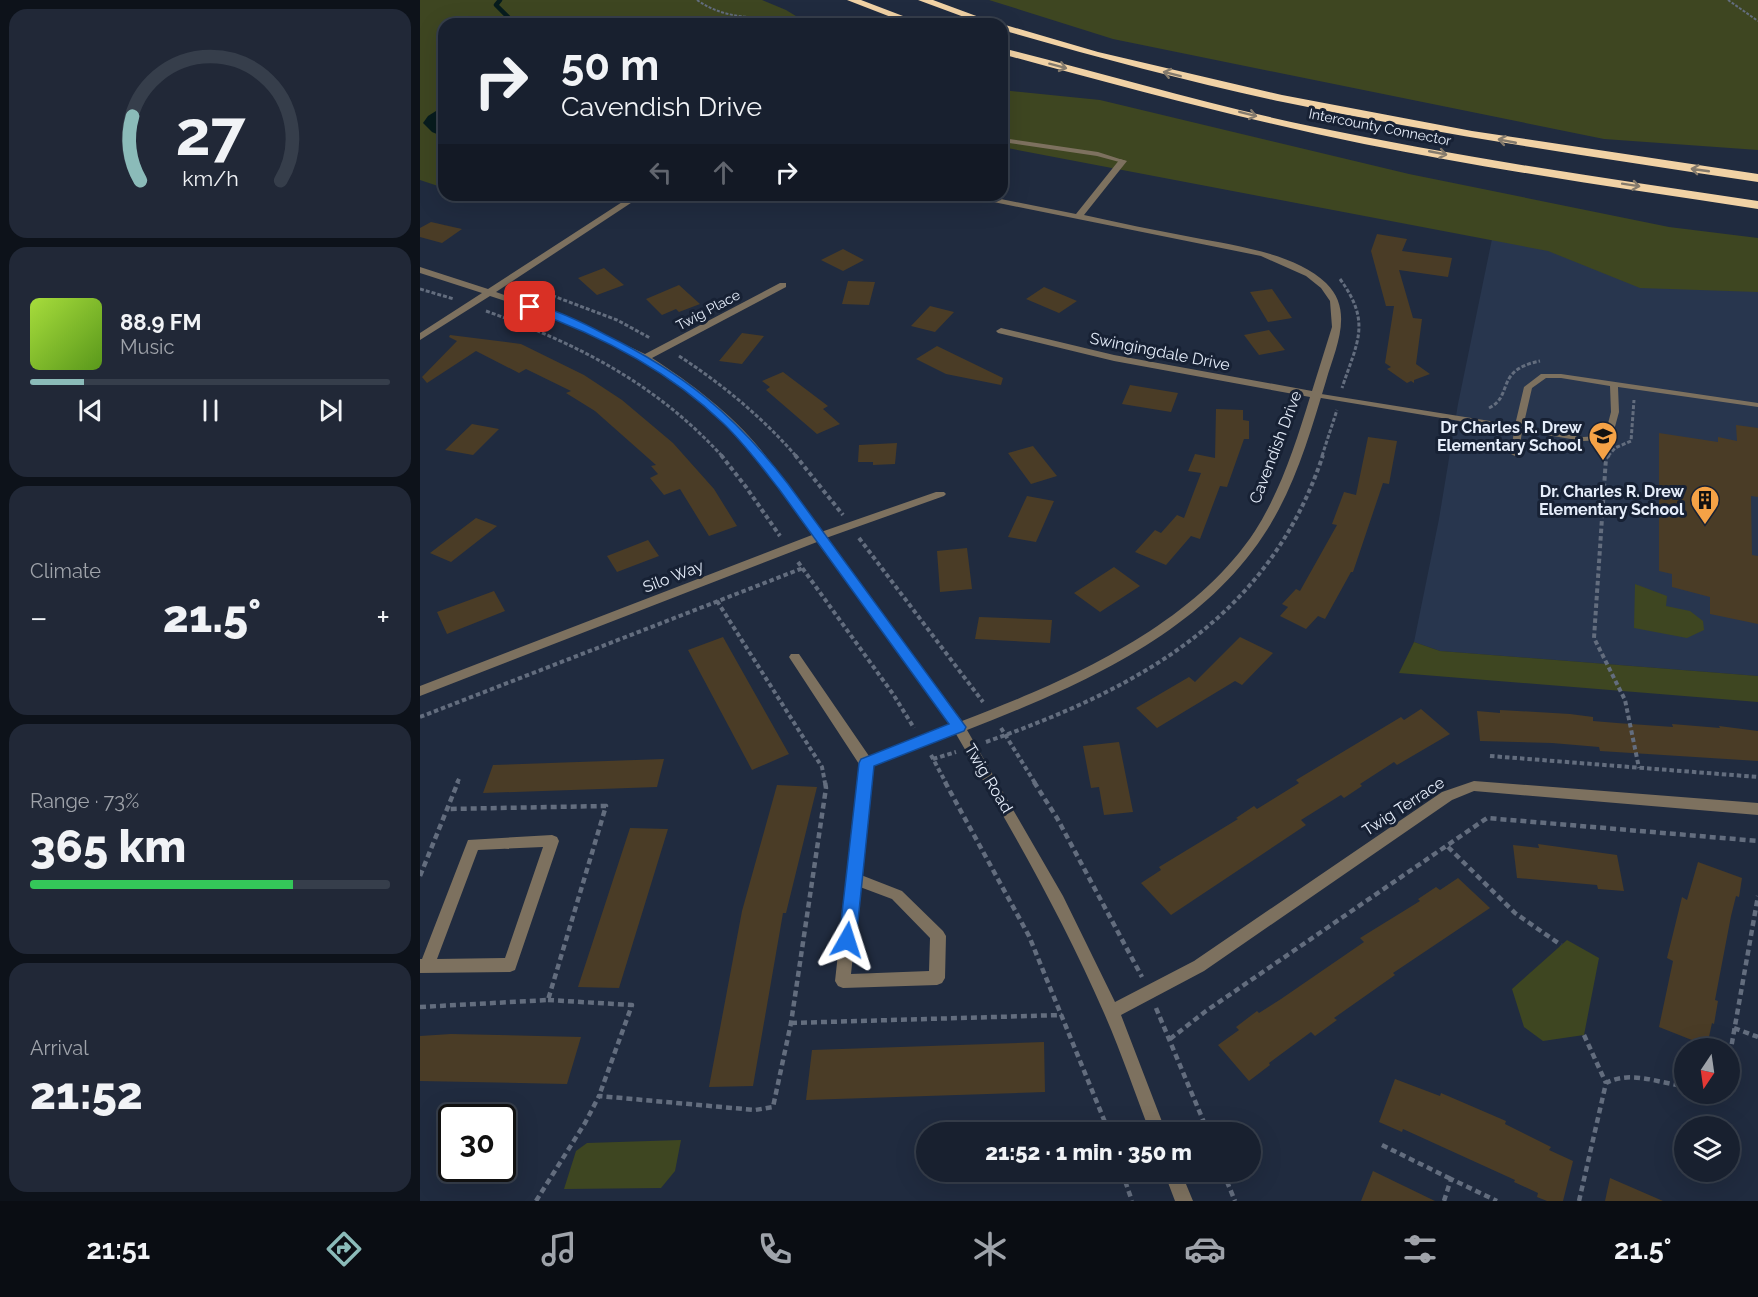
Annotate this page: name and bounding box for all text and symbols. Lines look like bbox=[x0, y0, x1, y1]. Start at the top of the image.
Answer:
text: 50 m bbox=[561, 41, 659, 90]
icon: right bbox=[462, 42, 540, 120]
one-way arrow bbox=[1049, 61, 1068, 73]
one-way arrow bbox=[1163, 67, 1182, 79]
text: Cavendish Drive bbox=[561, 91, 762, 122]
text: 27 bbox=[175, 96, 246, 170]
street label: Intercounty Connector bbox=[1307, 105, 1453, 149]
one-way arrow bbox=[1237, 109, 1257, 120]
one-way arrow bbox=[1498, 135, 1518, 146]
one-way arrow bbox=[1428, 148, 1448, 159]
icon: left bbox=[644, 156, 677, 189]
icon: ahead bbox=[707, 156, 740, 189]
icon: right bbox=[770, 156, 803, 189]
one-way arrow bbox=[1691, 164, 1711, 175]
text: km/h bbox=[182, 166, 238, 191]
one-way arrow bbox=[1620, 180, 1640, 191]
pin bbox=[504, 281, 555, 332]
street label: Twig Place bbox=[673, 286, 743, 334]
icon: arrive bbox=[513, 290, 546, 323]
text: 88.9 FM bbox=[120, 309, 201, 335]
street label: Swingingdale Drive bbox=[1088, 329, 1232, 374]
text: Music bbox=[120, 335, 174, 359]
street label: Cavendish Drive bbox=[1245, 388, 1306, 506]
icon: previous bbox=[74, 394, 107, 427]
icon: pause bbox=[194, 394, 227, 427]
icon: next bbox=[314, 394, 347, 427]
place label: Dr Charles R. Drew Elementary School bbox=[1437, 418, 1583, 455]
school or university icon: Dr Charles R. Drew Elementary School bbox=[1587, 420, 1619, 462]
place label: Dr. Charles R. Drew Elementary School bbox=[1539, 482, 1685, 519]
building icon: Dr. Charles R. Drew Elementary School bbox=[1689, 484, 1721, 526]
street label: Silo Way bbox=[640, 556, 707, 597]
text: Climate bbox=[30, 559, 101, 583]
text: 21.5° bbox=[163, 590, 261, 643]
text: − bbox=[30, 598, 48, 637]
text: + bbox=[376, 598, 390, 637]
street label: Twig Road bbox=[961, 740, 1017, 816]
street label: Twig Terrace bbox=[1359, 773, 1448, 840]
text: Range · 73% bbox=[30, 789, 139, 813]
text: 365 km bbox=[30, 820, 186, 873]
position arrow bbox=[815, 908, 879, 972]
text: Arrival bbox=[30, 1036, 89, 1060]
north arrow bbox=[1674, 1038, 1740, 1104]
map controls bbox=[1674, 1038, 1740, 1182]
text: 21:52 bbox=[30, 1067, 143, 1120]
speed limit sign: 30 bbox=[438, 1104, 516, 1182]
button: layers bbox=[1674, 1116, 1740, 1182]
text: 21:52 · 1 min · 350 m bbox=[985, 1139, 1192, 1165]
icon: directions bbox=[323, 1228, 365, 1270]
icon: music bbox=[538, 1228, 580, 1270]
icon: phone bbox=[754, 1228, 796, 1270]
icon: climate bbox=[969, 1228, 1011, 1270]
icon: car bbox=[1184, 1228, 1226, 1270]
icon: filters bbox=[1399, 1228, 1441, 1270]
text: 21:51 bbox=[87, 1234, 150, 1265]
text: 21.5° bbox=[1614, 1234, 1671, 1265]

